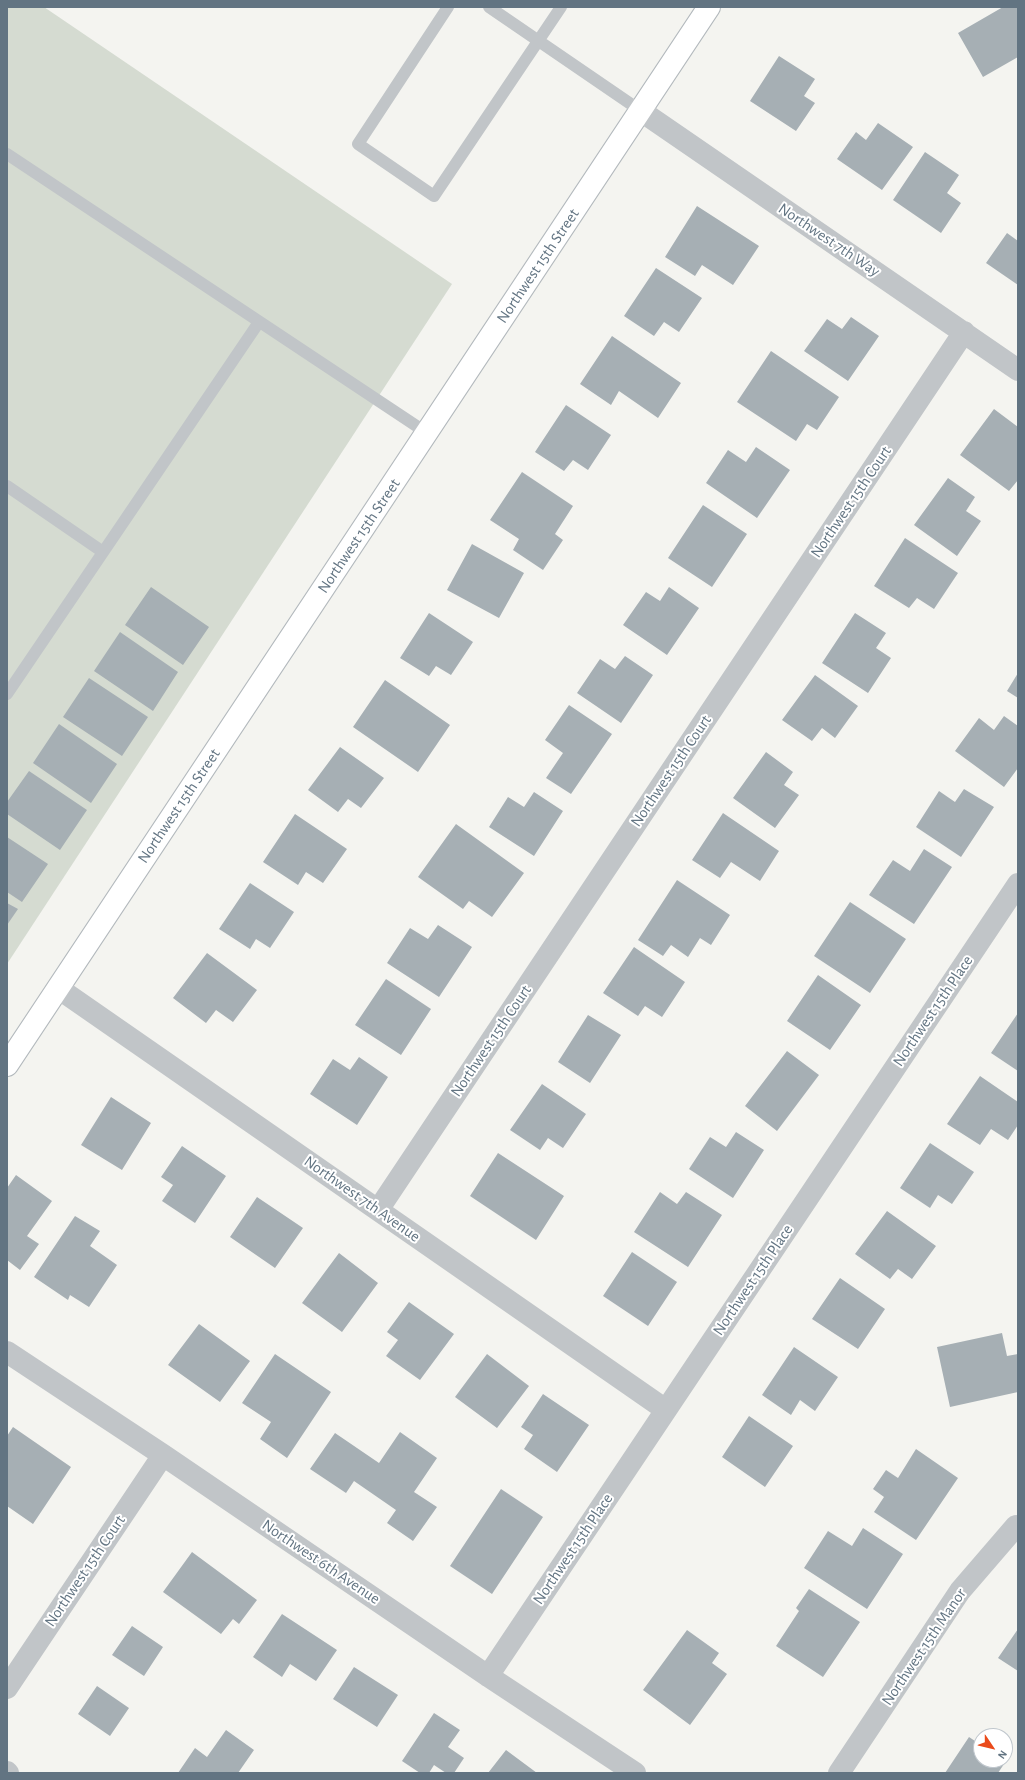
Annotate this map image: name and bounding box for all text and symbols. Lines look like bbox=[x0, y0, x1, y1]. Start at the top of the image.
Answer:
street label: Northwest 7th Way bbox=[775, 199, 883, 281]
street label: Northwest 15th Street bbox=[493, 205, 583, 327]
street label: Northwest 15th Court bbox=[807, 443, 895, 561]
street label: Northwest 15th Street bbox=[314, 475, 404, 597]
street label: Northwest 15th Court bbox=[627, 712, 715, 830]
street label: Northwest 15th Street bbox=[134, 745, 224, 867]
street label: Northwest 15th Place bbox=[889, 952, 977, 1070]
street label: Northwest 15th Court bbox=[447, 982, 535, 1100]
street label: Northwest 7th Avenue bbox=[300, 1152, 424, 1246]
street label: Northwest 15th Place bbox=[709, 1221, 797, 1339]
street label: Northwest 15th Place bbox=[529, 1490, 617, 1608]
street label: Northwest 15th Court bbox=[41, 1512, 129, 1630]
street label: Northwest 6th Avenue bbox=[258, 1515, 384, 1609]
street label: Northwest 15th Manor bbox=[878, 1585, 970, 1709]
north arrow bbox=[973, 1728, 1013, 1768]
text: N bbox=[996, 1748, 1009, 1761]

